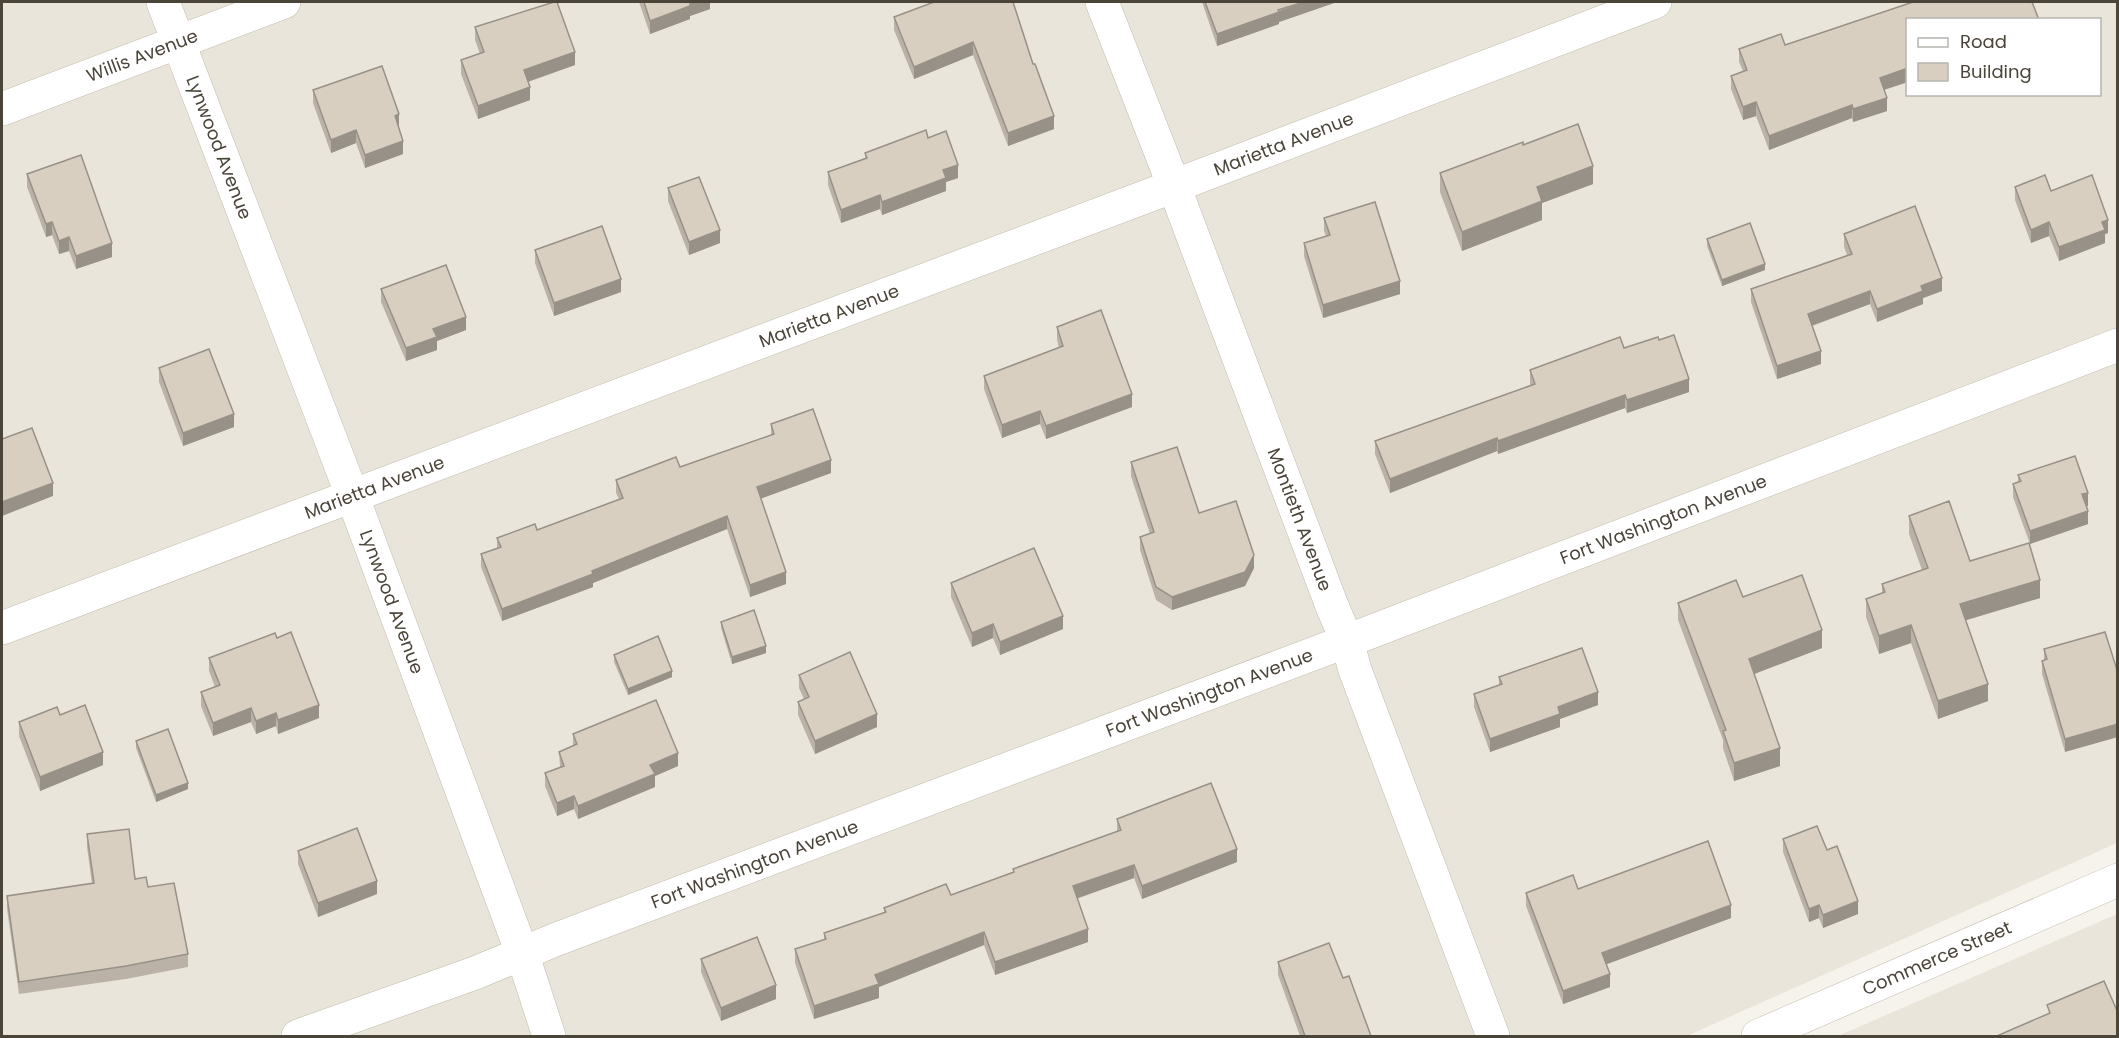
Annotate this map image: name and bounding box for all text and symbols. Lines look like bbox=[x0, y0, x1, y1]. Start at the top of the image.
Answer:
legend bbox=[1906, 18, 2101, 96]
street label: Willis Avenue bbox=[83, 23, 201, 88]
text: Road bbox=[1960, 29, 2007, 54]
text: Building bbox=[1960, 59, 2032, 84]
street label: Lynwood Avenue bbox=[180, 72, 258, 223]
street label: Marietta Avenue bbox=[1210, 106, 1357, 182]
street label: Marietta Avenue bbox=[755, 278, 902, 353]
street label: Montieth Avenue bbox=[1262, 444, 1338, 595]
street label: Marietta Avenue bbox=[301, 449, 448, 525]
street label: Fort Washington Avenue bbox=[1556, 468, 1770, 570]
street label: Lynwood Avenue bbox=[354, 526, 430, 677]
street label: Fort Washington Avenue bbox=[1102, 642, 1316, 743]
street label: Fort Washington Avenue bbox=[647, 813, 862, 914]
street label: Commerce Street bbox=[1858, 915, 2015, 1001]

